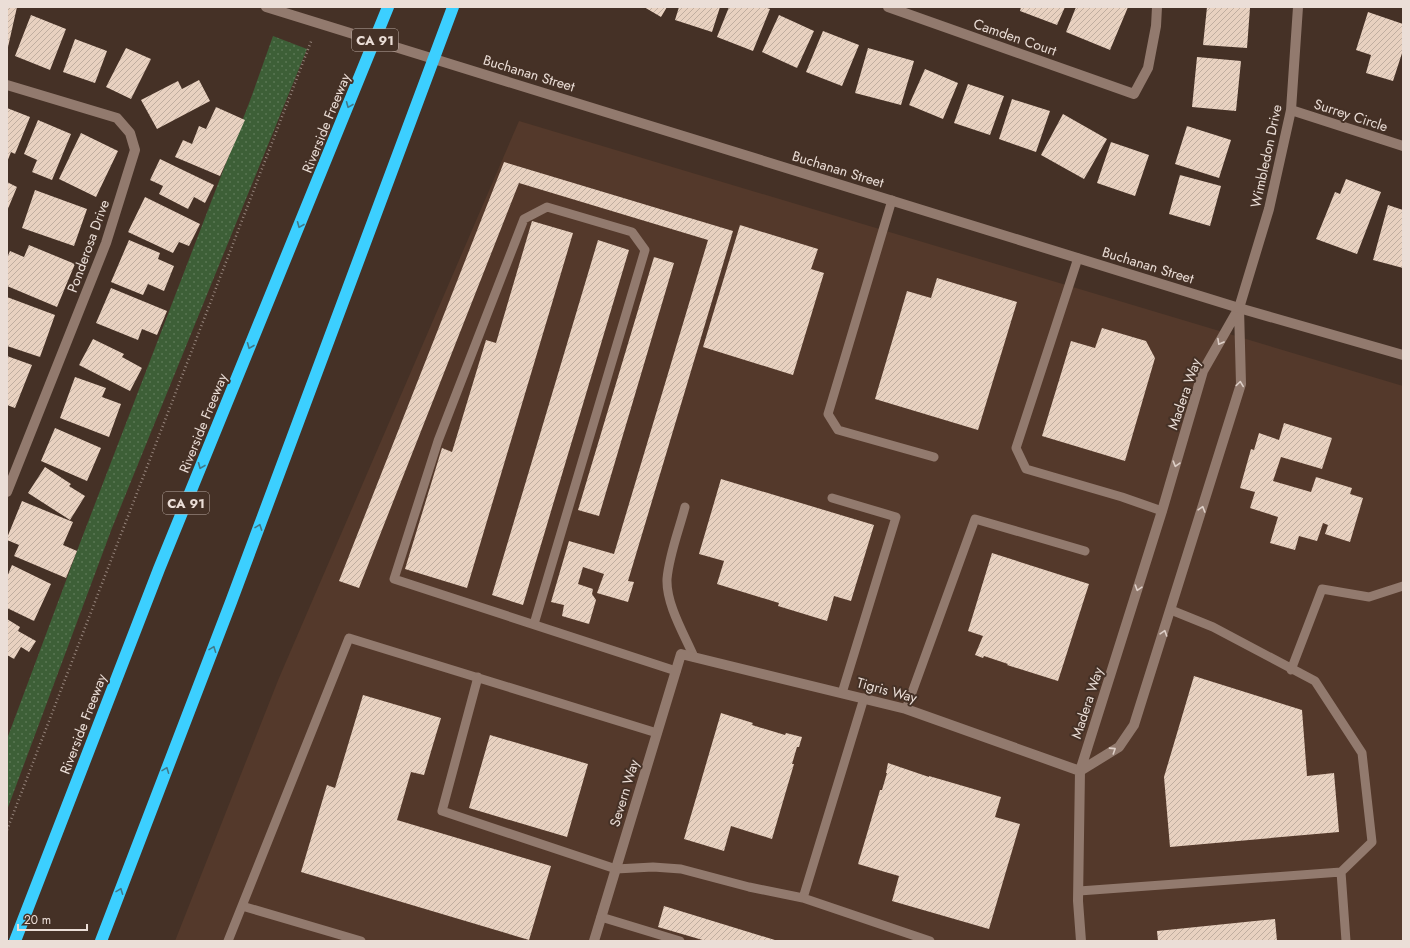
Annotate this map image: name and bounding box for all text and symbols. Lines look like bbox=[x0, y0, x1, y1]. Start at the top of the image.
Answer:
street label: Camden Court bbox=[971, 13, 1060, 61]
road number: CA 91 bbox=[352, 29, 398, 51]
street label: Buchanan Street bbox=[481, 50, 578, 97]
street label: Riverside Freeway bbox=[297, 69, 355, 176]
street label: Surrey Circle bbox=[1311, 94, 1391, 136]
one-way arrow bbox=[346, 102, 354, 109]
street label: Wimbledon Drive bbox=[1245, 102, 1287, 210]
street label: Buchanan Street bbox=[790, 146, 887, 193]
street label: Ponderosa Drive bbox=[62, 197, 114, 295]
one-way arrow bbox=[297, 221, 305, 229]
street label: Buchanan Street bbox=[1100, 242, 1197, 289]
one-way arrow bbox=[1217, 338, 1224, 345]
one-way arrow bbox=[247, 342, 255, 349]
street label: Madera Way bbox=[1162, 355, 1206, 432]
street label: Riverside Freeway bbox=[174, 369, 232, 476]
one-way arrow bbox=[1235, 381, 1244, 388]
one-way arrow bbox=[1172, 460, 1181, 467]
one-way arrow bbox=[198, 461, 206, 469]
road number: CA 91 bbox=[163, 492, 209, 514]
one-way arrow bbox=[1197, 505, 1206, 512]
one-way arrow bbox=[254, 524, 262, 531]
one-way arrow bbox=[1134, 584, 1143, 591]
one-way arrow bbox=[1159, 630, 1167, 637]
one-way arrow bbox=[208, 645, 216, 652]
street label: Madera Way bbox=[1066, 664, 1108, 741]
street label: Riverside Freeway bbox=[55, 670, 112, 777]
street label: Tigris Way bbox=[855, 672, 920, 708]
one-way arrow bbox=[1109, 748, 1116, 755]
street label: Severn Way bbox=[604, 756, 644, 829]
one-way arrow bbox=[162, 767, 170, 774]
one-way arrow bbox=[116, 888, 124, 895]
scale bar bbox=[18, 906, 87, 932]
text: 20 m bbox=[24, 911, 51, 929]

